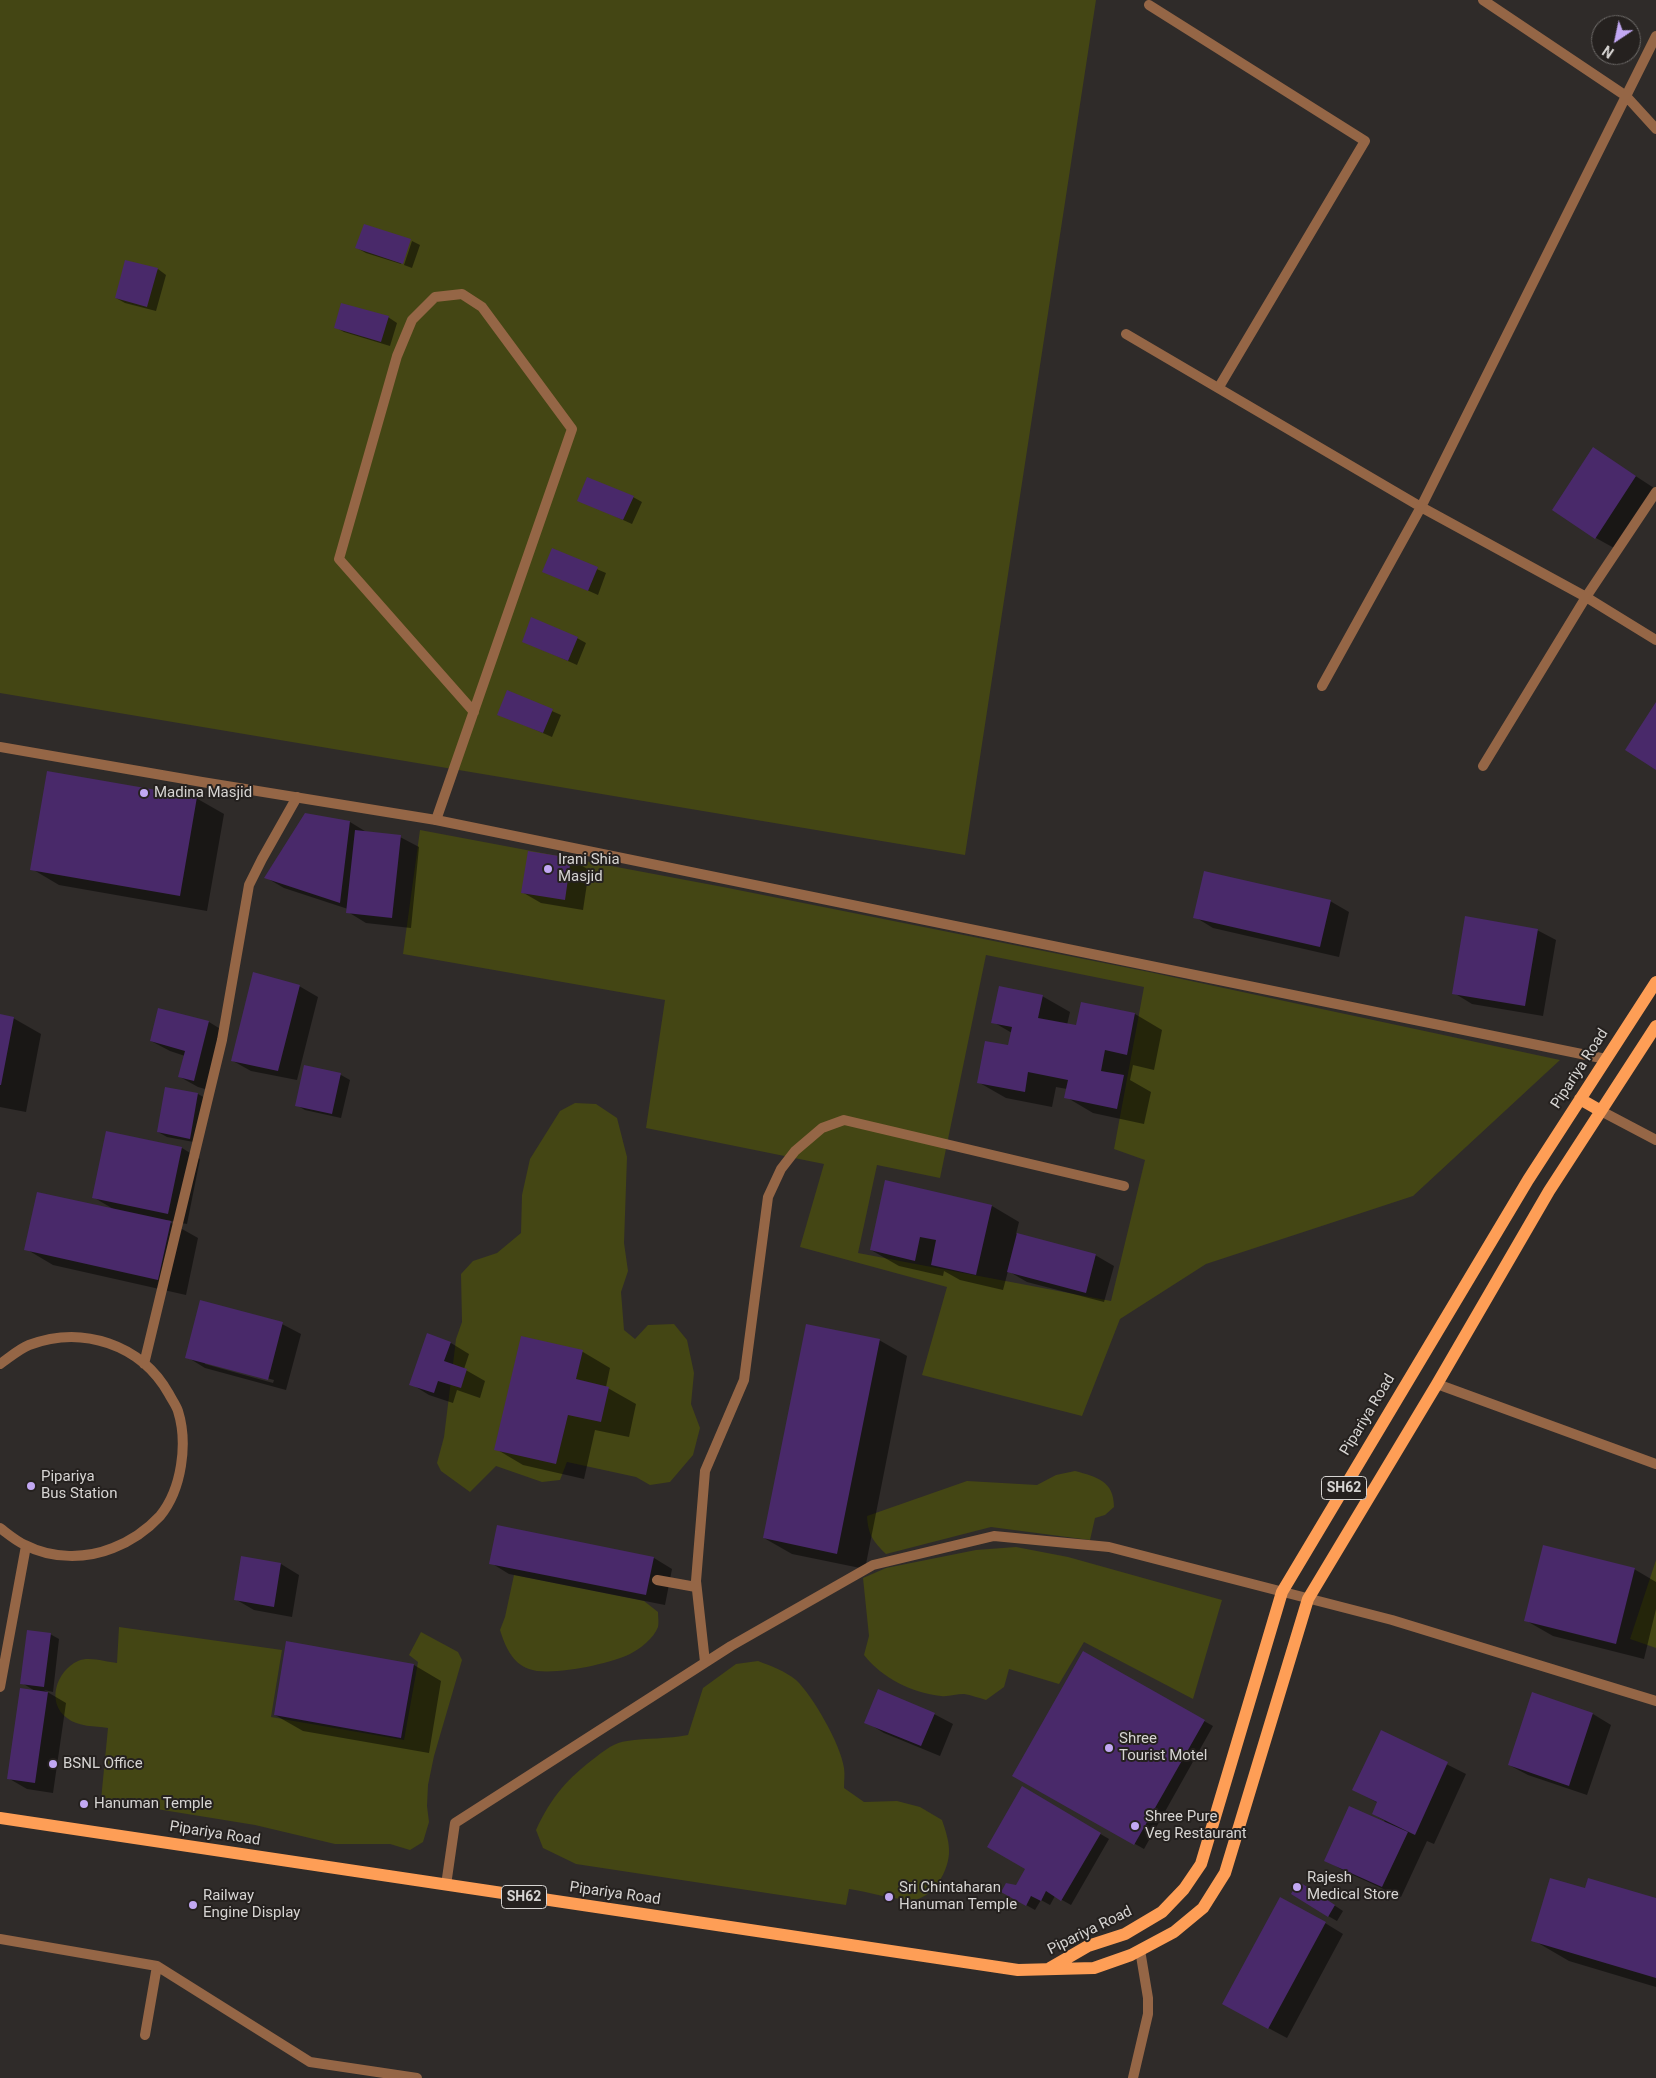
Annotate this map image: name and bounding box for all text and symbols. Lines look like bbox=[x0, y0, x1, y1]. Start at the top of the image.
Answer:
north arrow bbox=[1591, 15, 1641, 65]
text: N bbox=[1600, 42, 1617, 61]
place label: Madina Masjid bbox=[154, 784, 252, 802]
marker: Madina Masjid bbox=[138, 787, 150, 799]
place label: Irani Shia Masjid bbox=[558, 851, 620, 886]
marker: Irani Shia Masjid bbox=[542, 863, 554, 875]
street label: Pipariya Road bbox=[1547, 1026, 1613, 1112]
street label: Pipariya Road bbox=[1337, 1371, 1399, 1459]
place label: Pipariya Bus Station bbox=[41, 1468, 117, 1503]
road number: SH62 bbox=[1322, 1476, 1366, 1500]
marker: Pipariya Bus Station bbox=[25, 1480, 37, 1492]
place label: Shree Tourist Motel bbox=[1119, 1730, 1207, 1765]
marker: Shree Tourist Motel bbox=[1103, 1742, 1115, 1754]
place label: BSNL Office bbox=[63, 1755, 143, 1773]
marker: BSNL Office bbox=[47, 1758, 59, 1770]
place label: Hanuman Temple bbox=[94, 1795, 212, 1813]
marker: Hanuman Temple bbox=[78, 1798, 90, 1810]
place label: Shree Pure Veg Restaurant bbox=[1145, 1808, 1247, 1843]
street label: Pipariya Road bbox=[168, 1818, 262, 1850]
marker: Shree Pure Veg Restaurant bbox=[1129, 1820, 1141, 1832]
place label: Rajesh Medical Store bbox=[1307, 1869, 1399, 1904]
street label: Pipariya Road bbox=[568, 1879, 662, 1909]
place label: Sri Chintaharan Hanuman Temple bbox=[899, 1879, 1017, 1914]
marker: Rajesh Medical Store bbox=[1291, 1881, 1303, 1893]
road number: SH62 bbox=[502, 1885, 546, 1908]
place label: Railway Engine Display bbox=[203, 1887, 300, 1922]
marker: Sri Chintaharan Hanuman Temple bbox=[883, 1891, 895, 1903]
marker: Railway Engine Display bbox=[187, 1899, 199, 1911]
street label: Pipariya Road bbox=[1045, 1903, 1135, 1959]

